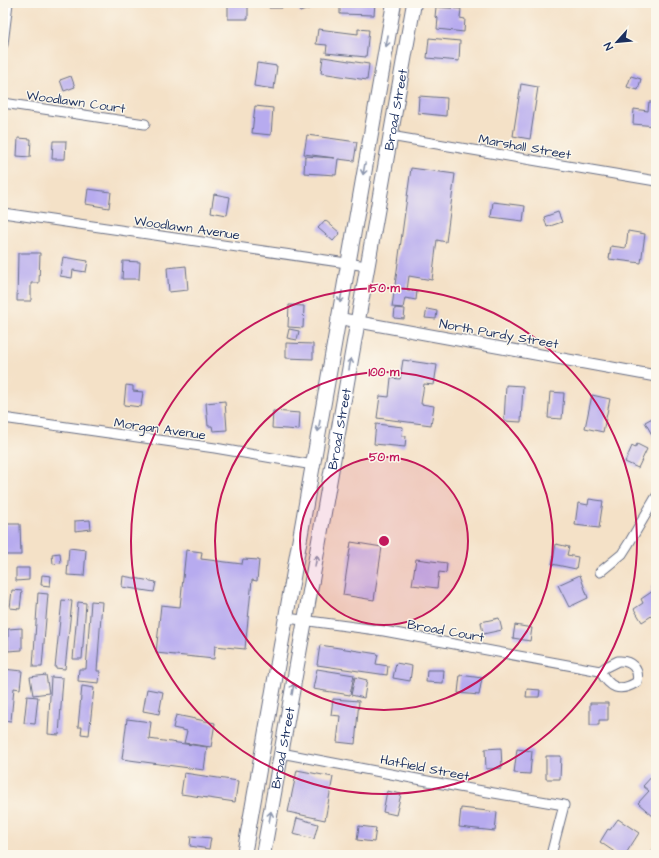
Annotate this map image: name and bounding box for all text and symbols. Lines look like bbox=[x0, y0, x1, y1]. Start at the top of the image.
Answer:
north arrow bbox=[597, 22, 637, 62]
one-way arrow bbox=[382, 35, 390, 48]
text: N bbox=[600, 40, 617, 53]
street label: Broad Street bbox=[380, 67, 412, 152]
street label: Woodlawn Court bbox=[25, 86, 127, 118]
street label: Marshall Street bbox=[477, 130, 573, 164]
one-way arrow bbox=[360, 162, 368, 175]
street label: Woodlawn Avenue bbox=[133, 212, 241, 244]
text: 150 m bbox=[368, 280, 401, 297]
one-way arrow bbox=[337, 290, 345, 303]
street label: North Purdy Street bbox=[438, 315, 561, 354]
one-way arrow bbox=[346, 358, 354, 371]
text: 100 m bbox=[369, 364, 400, 381]
street label: Broad Street bbox=[324, 386, 356, 471]
street label: Morgan Avenue bbox=[113, 414, 207, 445]
one-way arrow bbox=[315, 419, 323, 432]
text: 50 m bbox=[369, 449, 400, 466]
centre of rings bbox=[377, 534, 391, 548]
one-way arrow bbox=[312, 555, 320, 568]
street label: Broad Court bbox=[406, 615, 486, 647]
one-way arrow bbox=[289, 683, 297, 696]
street label: Broad Street bbox=[267, 705, 299, 790]
street label: Hatfield Street bbox=[379, 751, 472, 786]
one-way arrow bbox=[266, 811, 274, 824]

